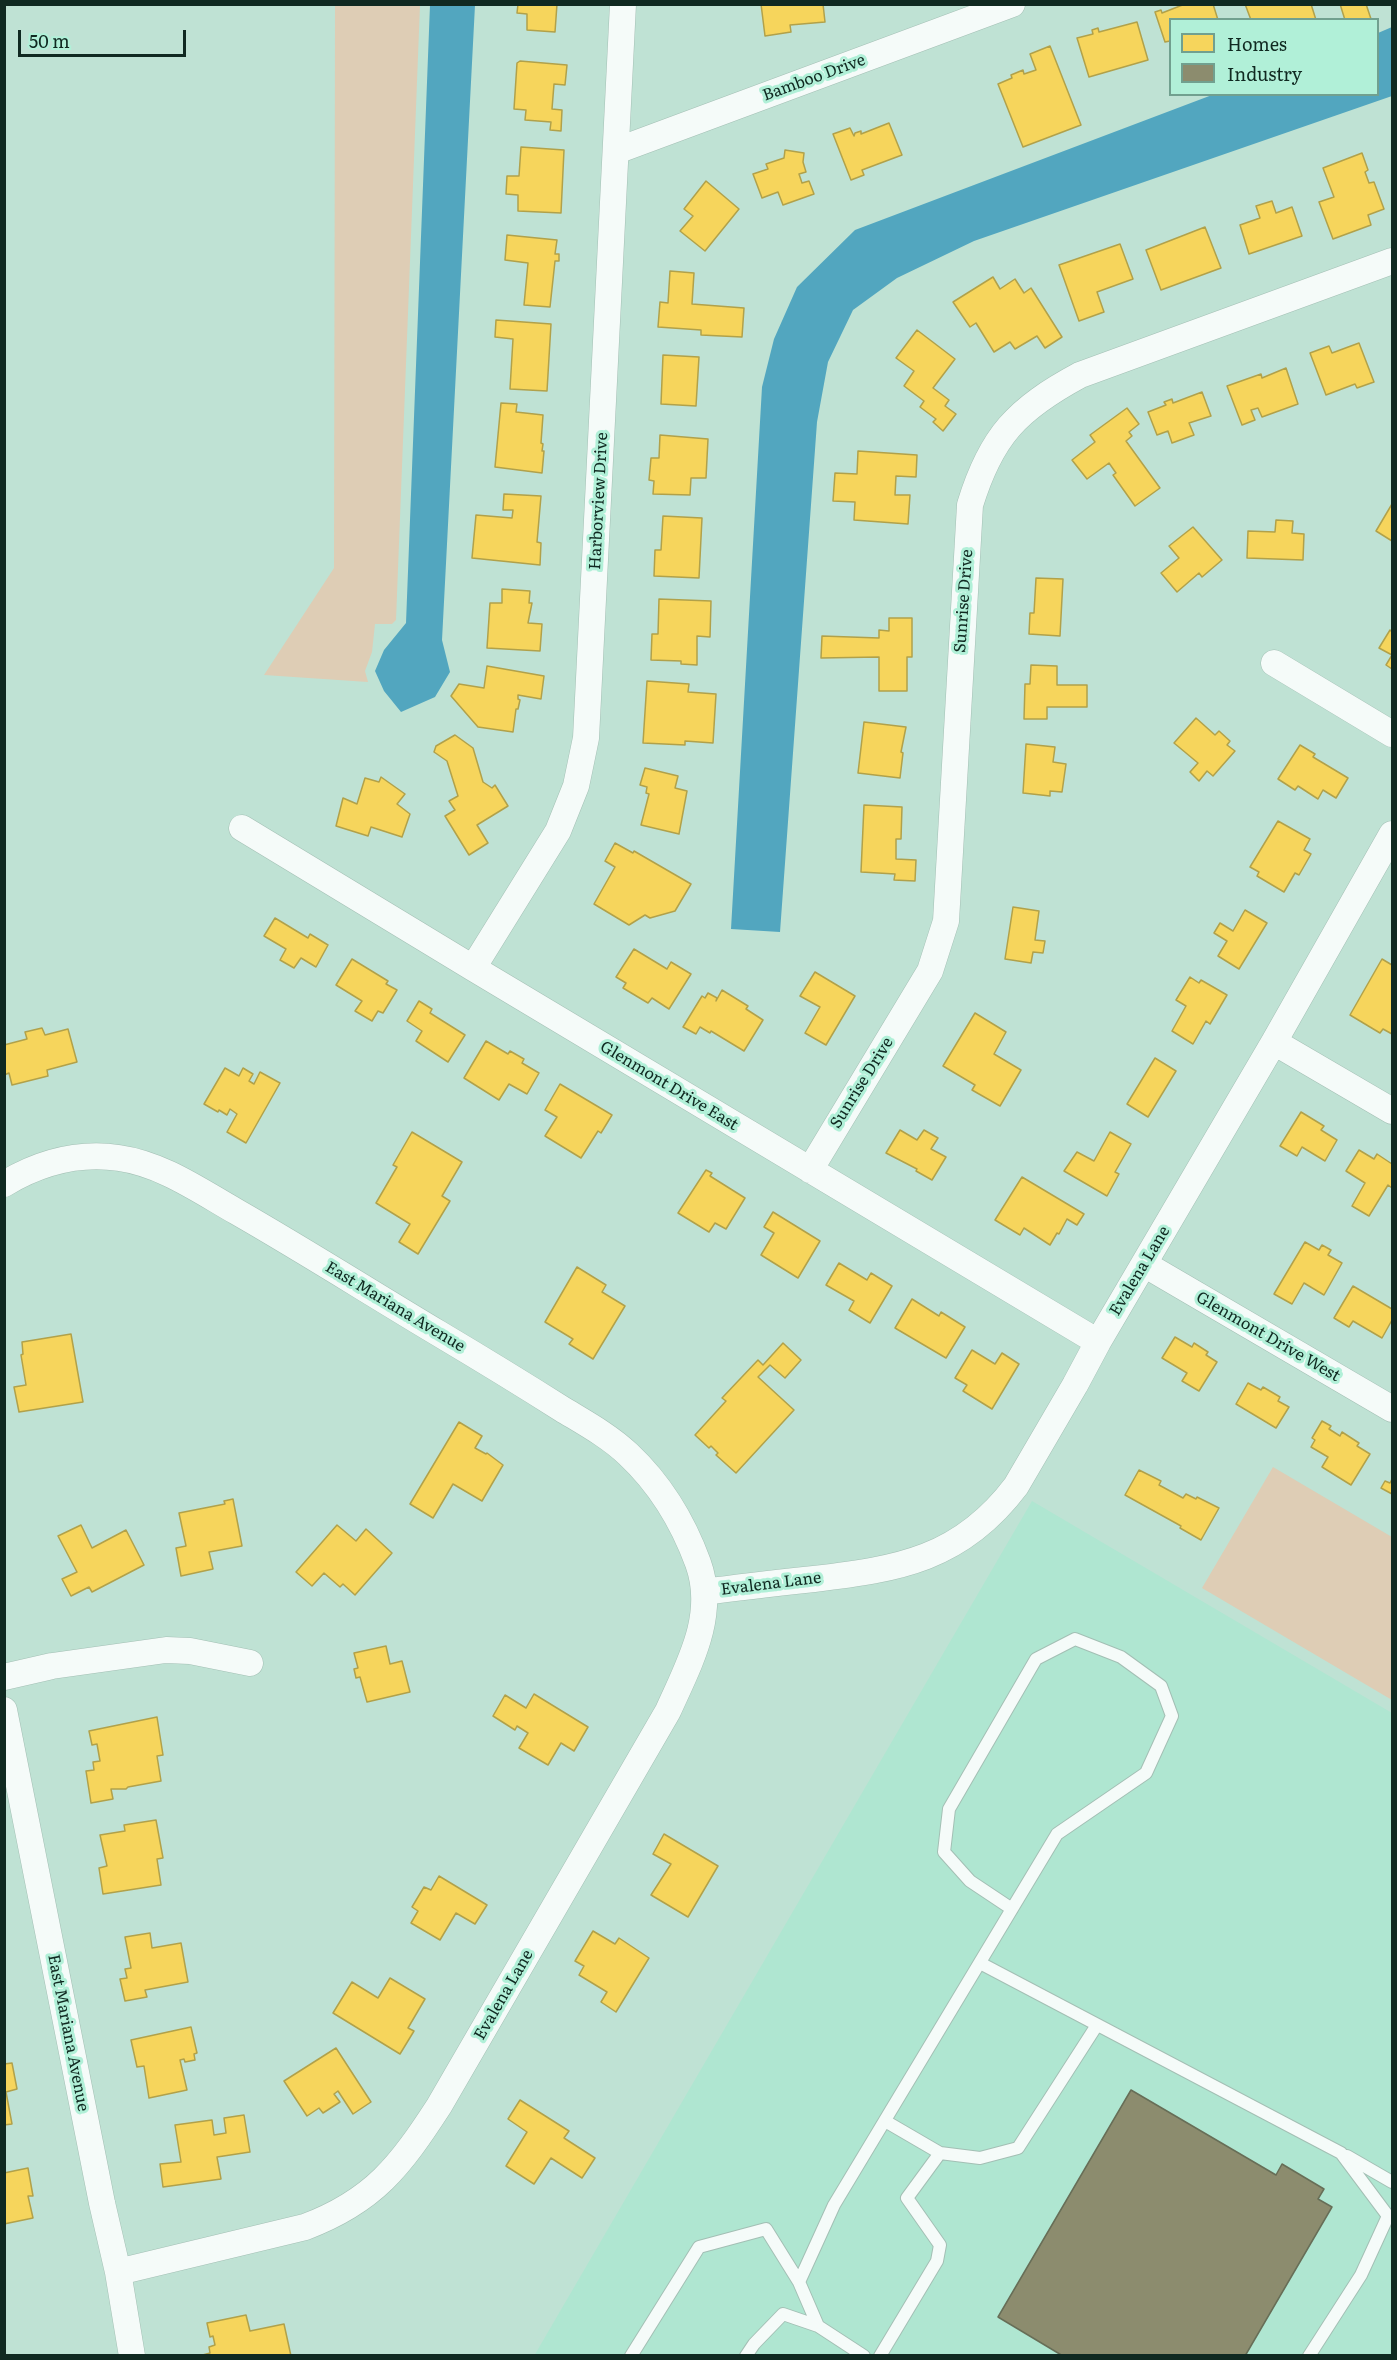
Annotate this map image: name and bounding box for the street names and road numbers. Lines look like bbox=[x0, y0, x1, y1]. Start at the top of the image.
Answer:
street label: Bamboo Drive bbox=[760, 51, 868, 105]
street label: Harborview Drive bbox=[586, 432, 612, 570]
street label: Sunrise Drive bbox=[951, 549, 977, 653]
street label: Sunrise Drive bbox=[826, 1034, 898, 1132]
street label: Glenmont Drive East bbox=[596, 1037, 742, 1135]
street label: Evalena Lane bbox=[1106, 1223, 1174, 1319]
street label: East Mariana Avenue bbox=[322, 1258, 468, 1356]
street label: Glenmont Drive West bbox=[1193, 1288, 1343, 1386]
street label: Evalena Lane bbox=[720, 1568, 822, 1600]
street label: Evalena Lane bbox=[470, 1947, 538, 2043]
street label: East Mariana Avenue bbox=[43, 1953, 93, 2113]

